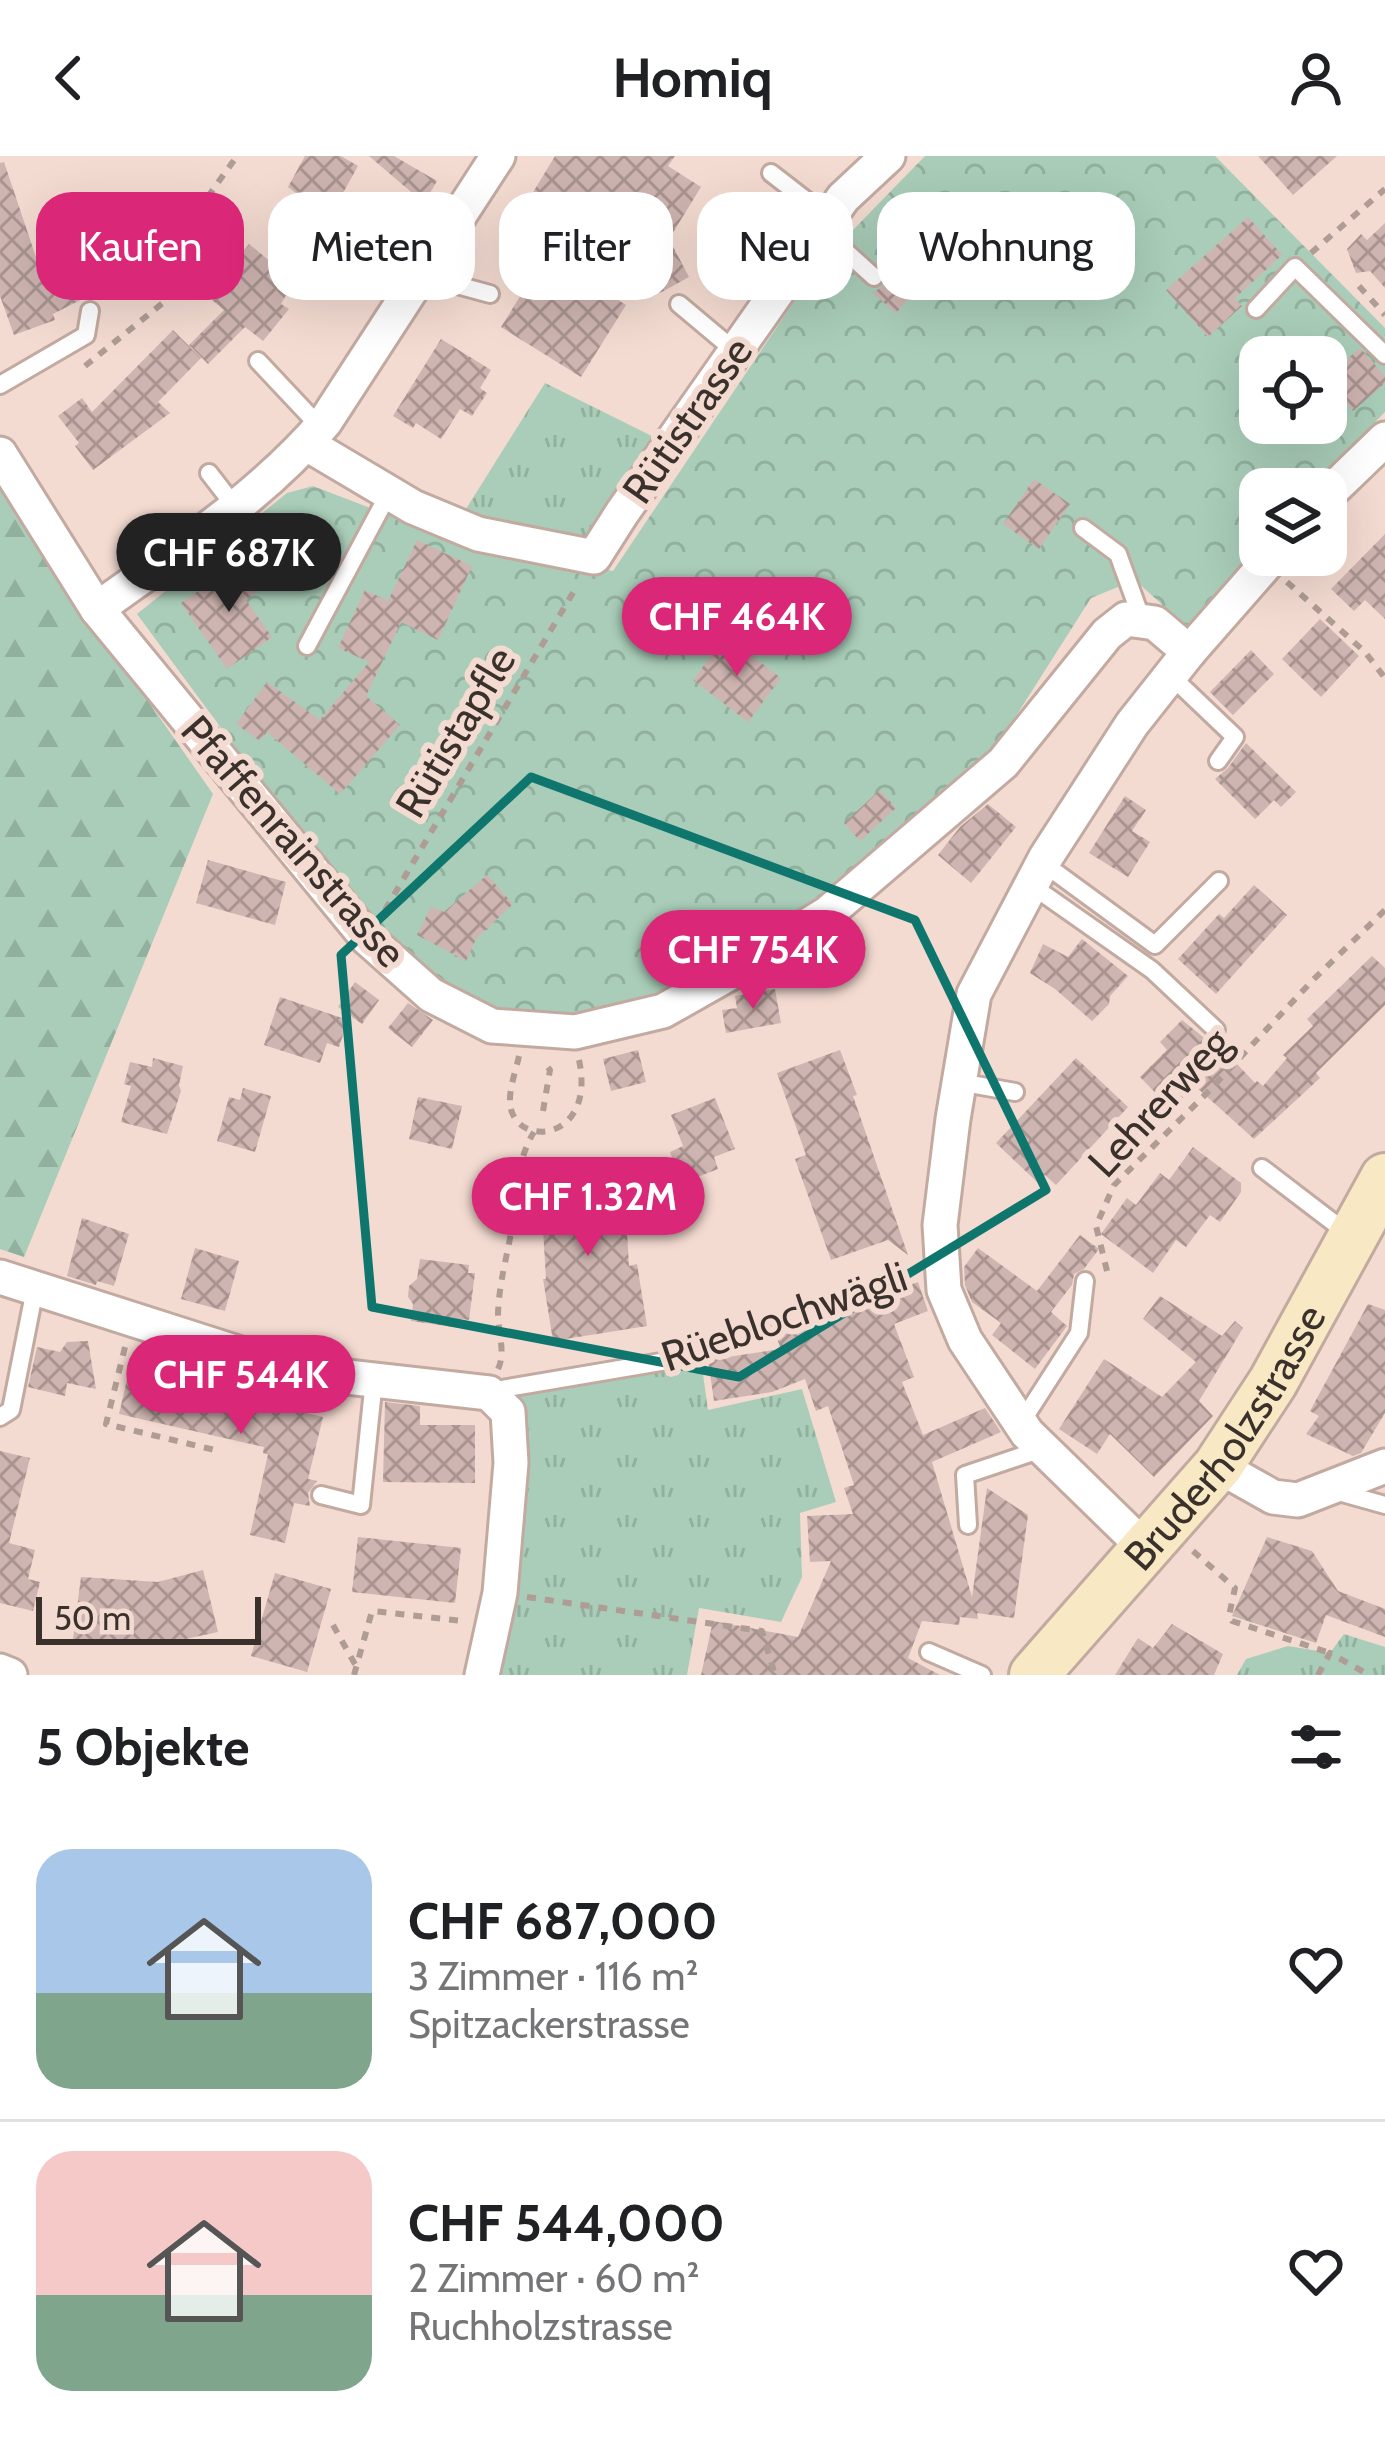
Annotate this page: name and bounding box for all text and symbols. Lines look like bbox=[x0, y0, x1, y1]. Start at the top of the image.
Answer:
icon: back bbox=[36, 45, 102, 111]
text: Homiq bbox=[612, 45, 773, 111]
icon: person bbox=[1283, 45, 1349, 111]
chip: Kaufen bbox=[36, 192, 244, 300]
chip: Mieten bbox=[268, 192, 475, 300]
chip: Filter bbox=[499, 192, 673, 300]
chip: Neu bbox=[697, 192, 853, 300]
chip: Wohnung bbox=[877, 192, 1135, 300]
street label: Rütistrasse bbox=[611, 327, 763, 513]
map controls bbox=[1239, 336, 1347, 576]
button: locate bbox=[1239, 336, 1347, 444]
button: layers bbox=[1239, 468, 1347, 576]
pin: CHF 687K bbox=[105, 513, 353, 615]
text: CHF 687K bbox=[143, 528, 315, 576]
pin: CHF 464K bbox=[613, 577, 861, 679]
text: CHF 464K bbox=[649, 592, 825, 640]
street label: Rütistapfle bbox=[384, 637, 526, 827]
street label: Pfaffenrainstrasse bbox=[171, 705, 417, 977]
pin: CHF 754K bbox=[629, 910, 877, 1012]
text: CHF 754K bbox=[668, 925, 838, 973]
street label: Lehrerweg bbox=[1077, 1016, 1242, 1187]
pin: CHF 1.32M bbox=[451, 1157, 725, 1259]
text: CHF 1.32M bbox=[499, 1172, 677, 1220]
street label: Rüeblochwägli bbox=[654, 1250, 914, 1382]
street label: Bruderholzstrasse bbox=[1113, 1295, 1336, 1581]
pin: CHF 544K bbox=[117, 1335, 365, 1437]
text: CHF 544K bbox=[153, 1350, 329, 1398]
scale bar bbox=[36, 1591, 261, 1644]
text: 50 m bbox=[54, 1598, 131, 1638]
icon: filters bbox=[1283, 1714, 1349, 1780]
text: 5 Objekte bbox=[36, 1716, 249, 1778]
text: CHF 687,000 bbox=[408, 1890, 718, 1952]
icon: home bbox=[132, 1897, 276, 2041]
icon: heart bbox=[1283, 1936, 1349, 2002]
text: 3 Zimmer · 116 m² bbox=[408, 1952, 698, 2000]
text: Spitzackerstrasse bbox=[408, 2000, 690, 2048]
text: CHF 544,000 bbox=[408, 2192, 725, 2254]
icon: home bbox=[132, 2199, 276, 2343]
icon: heart bbox=[1283, 2238, 1349, 2304]
text: 2 Zimmer · 60 m² bbox=[408, 2254, 700, 2302]
text: Ruchholzstrasse bbox=[408, 2302, 673, 2350]

